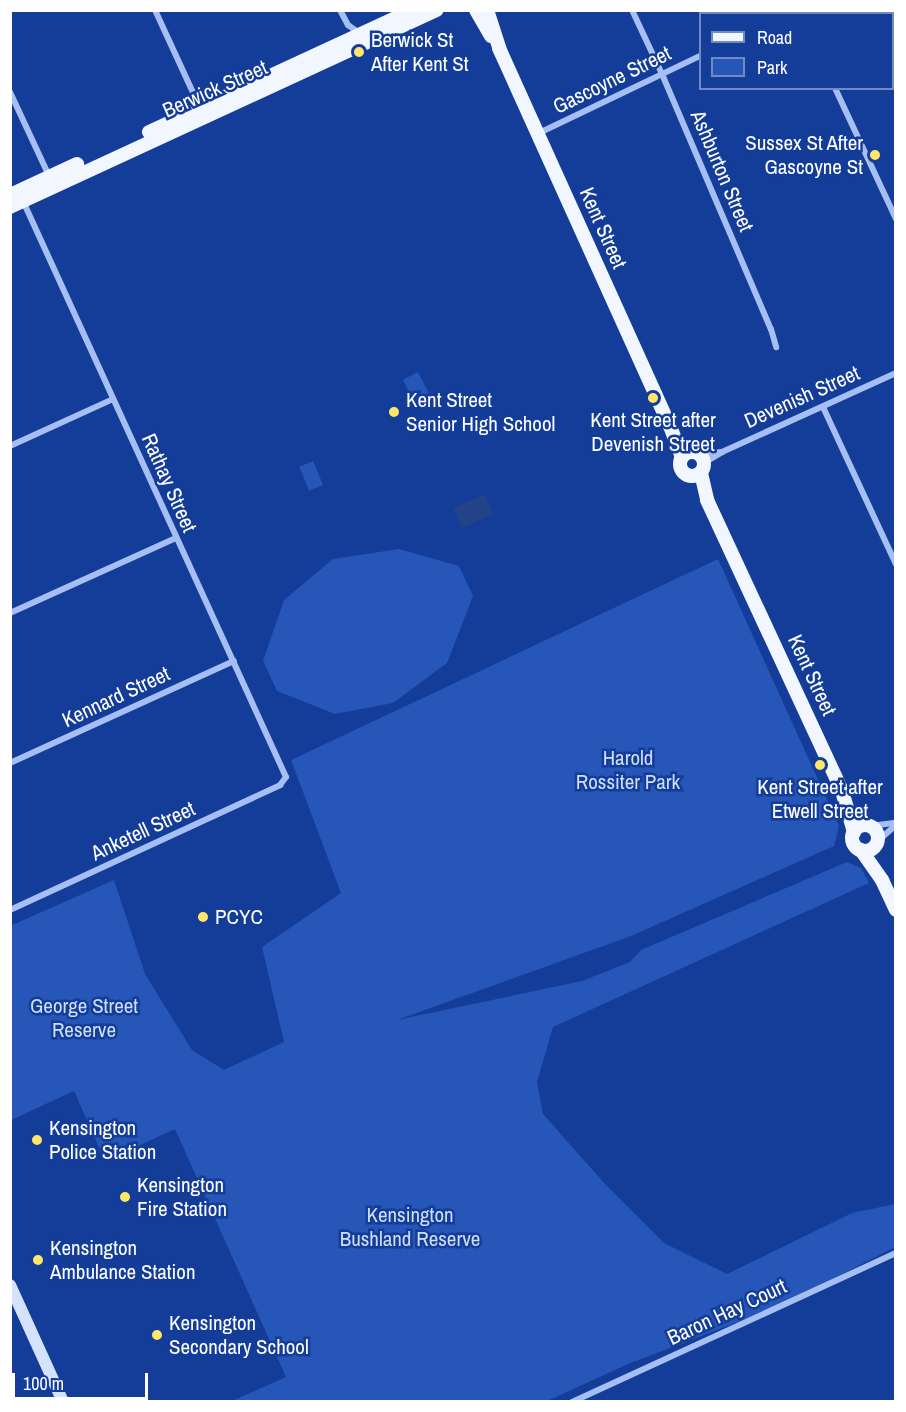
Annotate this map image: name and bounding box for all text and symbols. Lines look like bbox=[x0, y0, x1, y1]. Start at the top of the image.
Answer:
legend bbox=[699, 12, 894, 90]
text: Road bbox=[757, 25, 792, 50]
place label: Berwick St After Kent St bbox=[371, 27, 469, 77]
street label: Gascoyne Street bbox=[549, 41, 675, 119]
marker: Berwick St After Kent St bbox=[352, 45, 366, 59]
street label: Berwick Street bbox=[159, 55, 271, 123]
text: Park bbox=[757, 55, 787, 80]
street label: Ashburton Street bbox=[685, 107, 759, 235]
place label: Sussex St After Gascoyne St bbox=[744, 130, 863, 180]
marker: Sussex St After Gascoyne St bbox=[868, 148, 882, 162]
street label: Kent Street bbox=[574, 184, 632, 272]
street label: Devenish Street bbox=[740, 360, 864, 434]
place label: Kent Street Senior High School bbox=[406, 387, 555, 437]
marker: Kent Street after Devenish Street bbox=[646, 391, 660, 405]
marker: Kent Street Senior High School bbox=[387, 405, 401, 419]
place label: Kent Street after Devenish Street bbox=[590, 407, 716, 457]
street label: Rathay Street bbox=[136, 430, 202, 536]
street label: Kent Street bbox=[782, 631, 842, 719]
street label: Kennard Street bbox=[58, 661, 174, 733]
park label: Harold Rossiter Park bbox=[576, 745, 680, 795]
marker: Kent Street after Etwell Street bbox=[813, 758, 827, 772]
place label: Kent Street after Etwell Street bbox=[757, 774, 883, 824]
street label: Anketell Street bbox=[87, 796, 199, 866]
place label: PCYC bbox=[215, 904, 263, 930]
marker: PCYC bbox=[196, 910, 210, 924]
park label: George Street Reserve bbox=[30, 993, 138, 1043]
place label: Kensington Police Station bbox=[49, 1115, 156, 1165]
marker: Kensington Police Station bbox=[30, 1133, 44, 1147]
place label: Kensington Fire Station bbox=[137, 1172, 227, 1222]
marker: Kensington Fire Station bbox=[118, 1190, 132, 1204]
park label: Kensington Bushland Reserve bbox=[340, 1202, 480, 1252]
place label: Kensington Ambulance Station bbox=[50, 1235, 196, 1285]
marker: Kensington Ambulance Station bbox=[31, 1253, 45, 1267]
street label: Baron Hay Court bbox=[664, 1273, 790, 1351]
place label: Kensington Secondary School bbox=[169, 1310, 309, 1360]
marker: Kensington Secondary School bbox=[150, 1328, 164, 1342]
scale bar bbox=[15, 1361, 152, 1399]
text: 100 m bbox=[23, 1371, 64, 1396]

